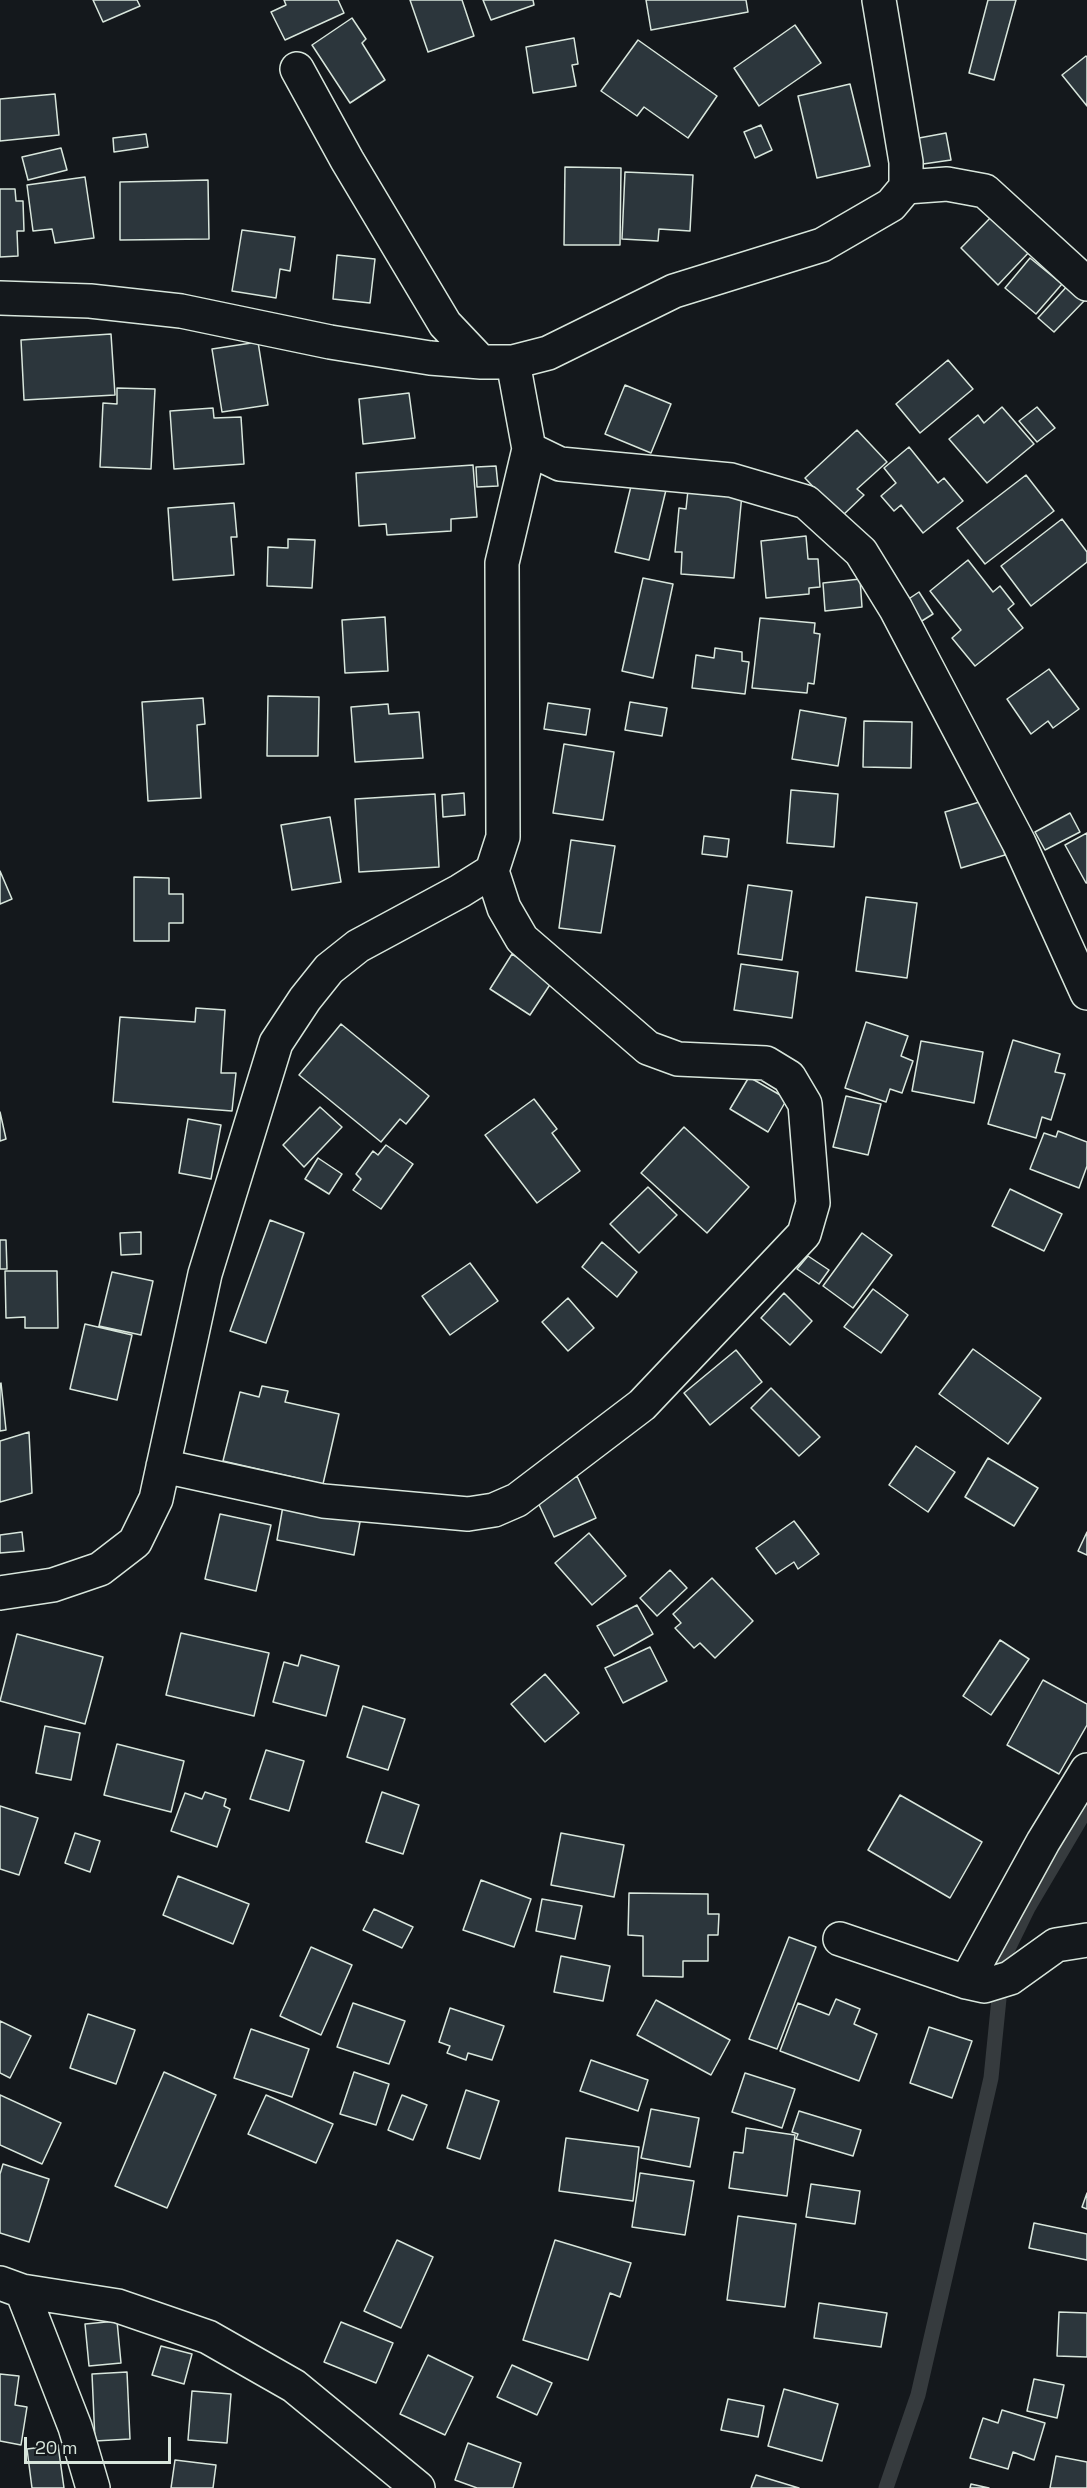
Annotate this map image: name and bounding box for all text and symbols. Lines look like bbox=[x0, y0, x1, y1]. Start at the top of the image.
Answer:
scale bar bbox=[27, 2425, 174, 2463]
text: 20 m bbox=[35, 2436, 78, 2459]

